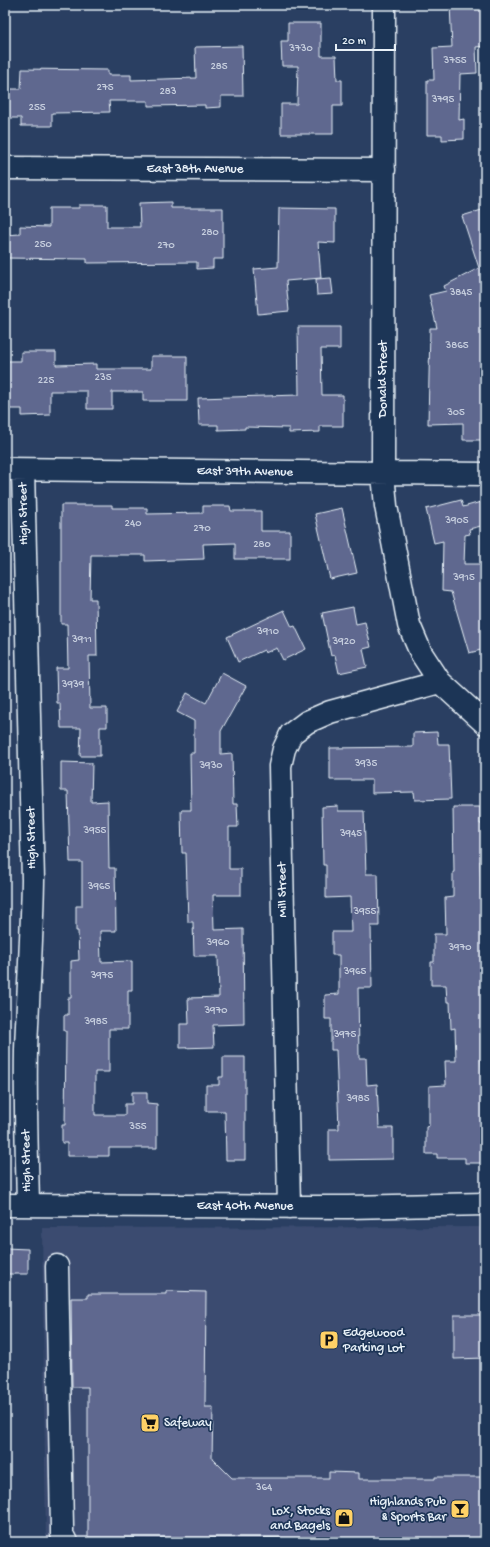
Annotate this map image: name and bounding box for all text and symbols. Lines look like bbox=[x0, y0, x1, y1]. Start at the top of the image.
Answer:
scale bar bbox=[336, 26, 395, 52]
text: 20 m bbox=[342, 35, 367, 49]
house number: 3730 bbox=[288, 43, 313, 55]
house number: 3755 bbox=[443, 55, 467, 67]
house number: 285 bbox=[210, 61, 228, 73]
house number: 275 bbox=[97, 82, 114, 94]
house number: 283 bbox=[159, 86, 177, 98]
house number: 3795 bbox=[431, 94, 455, 106]
house number: 255 bbox=[29, 102, 46, 114]
street label: East 38th Avenue bbox=[147, 162, 244, 177]
house number: 280 bbox=[201, 227, 219, 239]
house number: 250 bbox=[34, 239, 52, 251]
house number: 270 bbox=[157, 240, 175, 252]
house number: 3845 bbox=[449, 287, 473, 299]
street label: Donald Street bbox=[376, 339, 391, 418]
house number: 3865 bbox=[444, 340, 469, 352]
house number: 235 bbox=[95, 372, 112, 384]
house number: 225 bbox=[38, 375, 54, 387]
house number: 305 bbox=[446, 407, 465, 419]
street label: East 39th Avenue bbox=[197, 464, 294, 480]
street label: High Street bbox=[16, 481, 32, 545]
house number: 3905 bbox=[444, 515, 469, 527]
house number: 240 bbox=[125, 518, 141, 530]
house number: 270 bbox=[193, 523, 211, 535]
house number: 280 bbox=[253, 539, 271, 551]
house number: 3915 bbox=[452, 572, 475, 584]
house number: 3910 bbox=[256, 626, 279, 638]
house number: 3911 bbox=[71, 634, 92, 646]
house number: 3920 bbox=[332, 636, 355, 648]
house number: 3939 bbox=[61, 679, 85, 691]
house number: 3935 bbox=[354, 758, 378, 770]
house number: 3930 bbox=[198, 760, 223, 772]
street label: High Street bbox=[24, 805, 40, 869]
house number: 3955 bbox=[83, 825, 107, 837]
house number: 3945 bbox=[339, 828, 362, 840]
street label: Mill Street bbox=[275, 861, 291, 918]
house number: 3965 bbox=[87, 881, 110, 893]
house number: 3955 bbox=[353, 906, 377, 918]
house number: 3960 bbox=[205, 937, 230, 949]
house number: 3970 bbox=[447, 942, 472, 954]
house number: 3965 bbox=[343, 966, 366, 978]
house number: 3975 bbox=[90, 970, 114, 982]
house number: 3970 bbox=[203, 1005, 228, 1017]
house number: 3985 bbox=[83, 1016, 108, 1028]
house number: 3975 bbox=[333, 1029, 357, 1041]
house number: 3985 bbox=[345, 1093, 370, 1105]
house number: 355 bbox=[128, 1121, 147, 1133]
street label: High Street bbox=[19, 1128, 35, 1192]
street label: East 40th Avenue bbox=[197, 1199, 294, 1214]
place label: Edgewood Parking Lot bbox=[342, 1326, 406, 1356]
parking icon: Edgewood Parking Lot bbox=[318, 1329, 340, 1351]
supermarket icon: Safeway bbox=[139, 1412, 161, 1434]
place label: Safeway bbox=[164, 1416, 212, 1431]
house number: 364 bbox=[255, 1482, 273, 1494]
place label: Highlands Pub & Sports Bar bbox=[370, 1495, 447, 1525]
bar icon: Highlands Pub & Sports Bar bbox=[449, 1498, 471, 1520]
place label: Lox, Stocks and Bagels bbox=[270, 1504, 331, 1534]
shop icon: Lox, Stocks and Bagels bbox=[333, 1507, 355, 1529]

